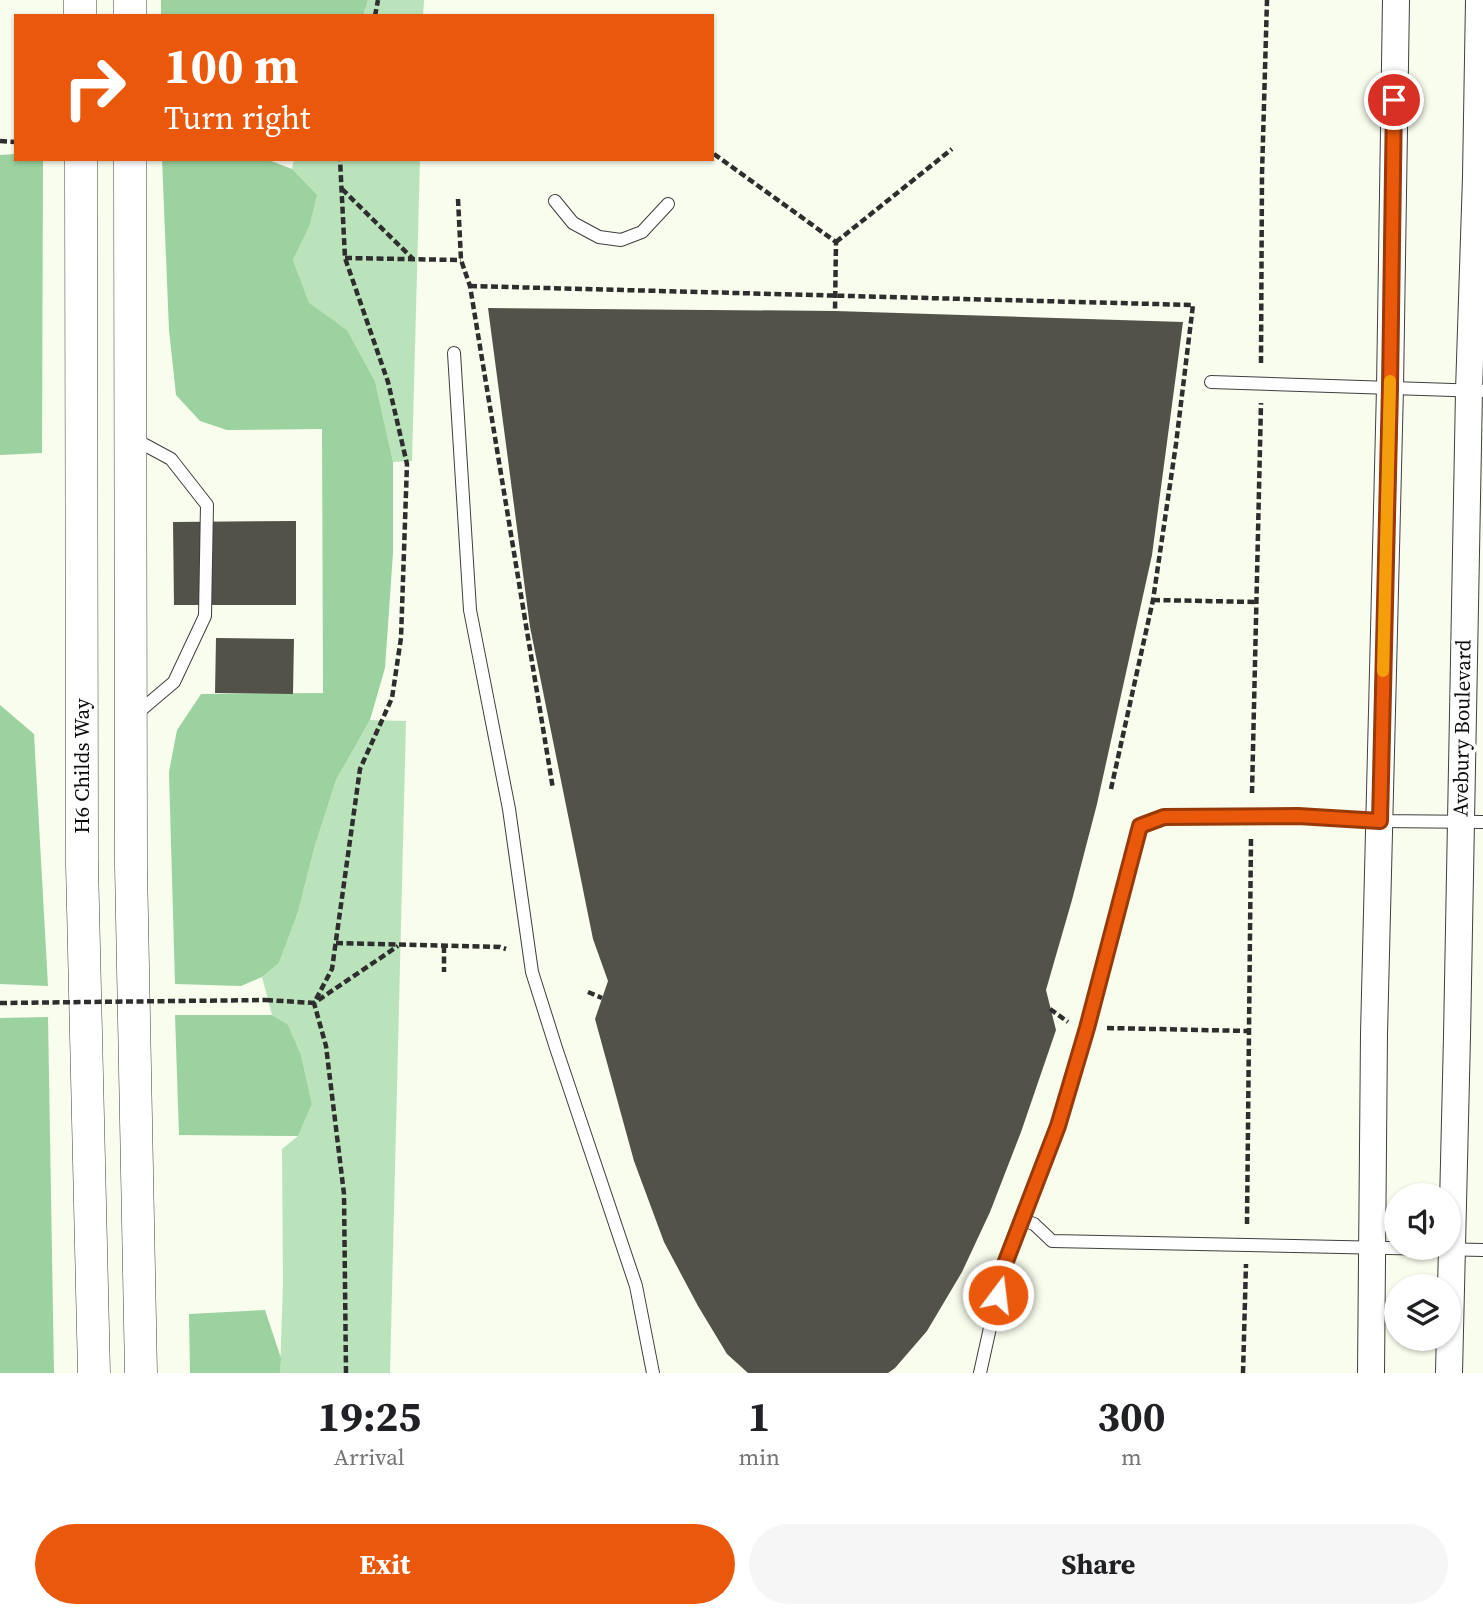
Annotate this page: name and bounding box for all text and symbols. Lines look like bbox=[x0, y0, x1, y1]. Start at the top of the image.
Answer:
text: 100 m bbox=[164, 32, 299, 99]
icon: right bbox=[49, 42, 140, 133]
pin bbox=[1364, 70, 1424, 130]
icon: arrive bbox=[1375, 81, 1413, 119]
text: Turn right bbox=[164, 96, 310, 140]
street label: Avebury Boulevard bbox=[1445, 639, 1478, 817]
street label: H6 Childs Way bbox=[67, 698, 96, 834]
map controls bbox=[1384, 1183, 1461, 1351]
button: sound bbox=[1384, 1183, 1461, 1260]
position arrow bbox=[961, 1258, 1035, 1332]
button: layers bbox=[1384, 1274, 1461, 1351]
text: 19:25 bbox=[317, 1387, 421, 1445]
text: 1 bbox=[748, 1387, 771, 1445]
text: 300 bbox=[1097, 1387, 1166, 1445]
text: Arrival bbox=[334, 1441, 405, 1473]
text: min bbox=[738, 1441, 780, 1473]
text: m bbox=[1121, 1441, 1142, 1473]
button: Exit bbox=[35, 1524, 735, 1604]
button: Share bbox=[749, 1524, 1448, 1604]

